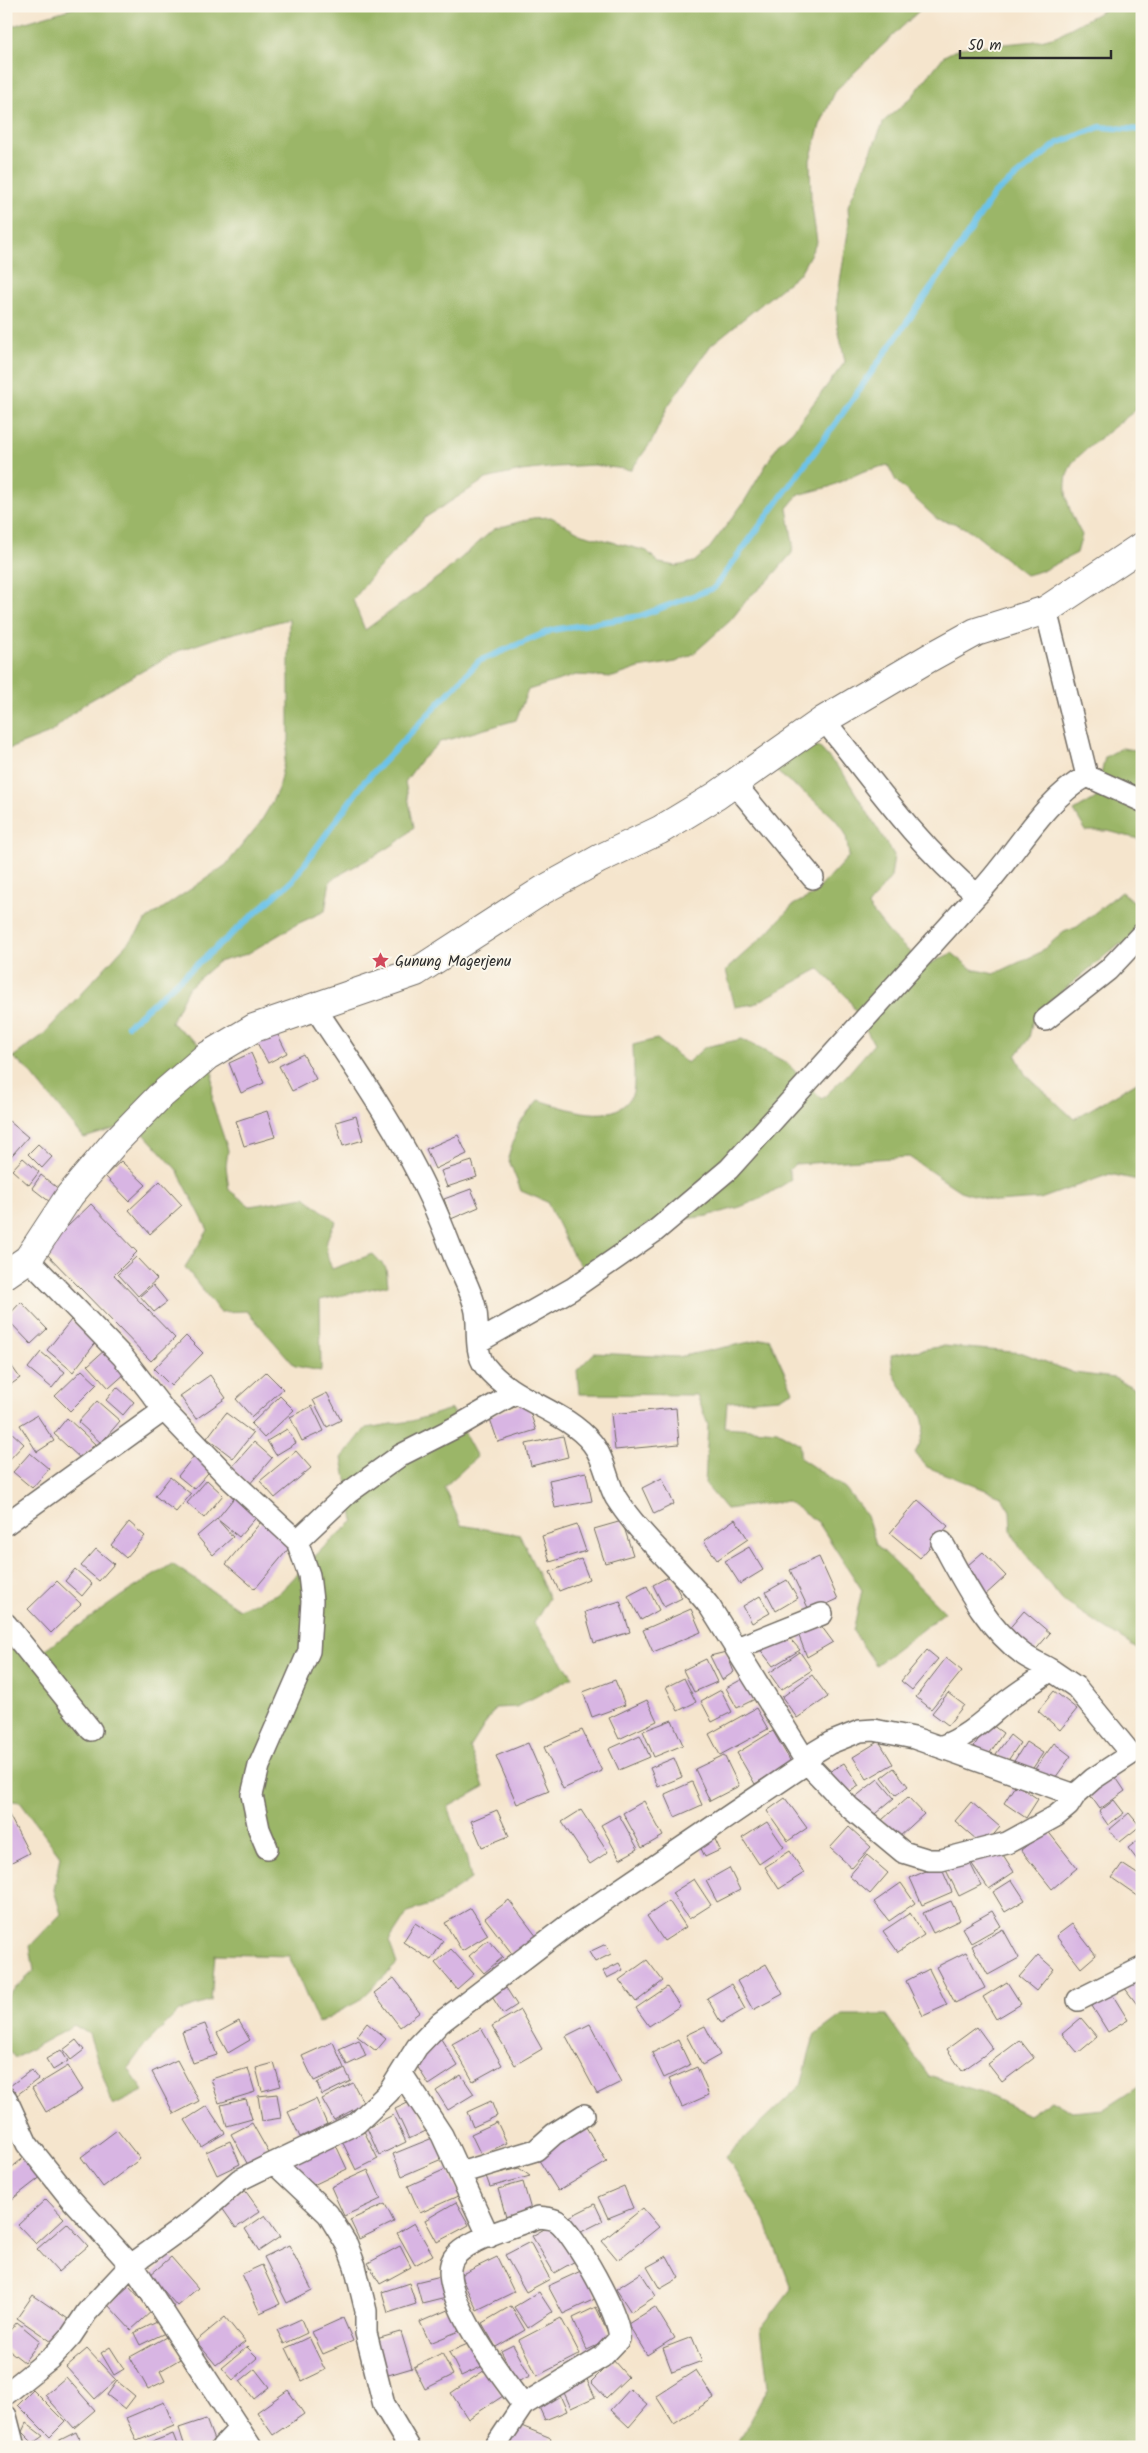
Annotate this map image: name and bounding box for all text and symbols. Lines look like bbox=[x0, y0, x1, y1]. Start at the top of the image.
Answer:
scale bar bbox=[960, 28, 1112, 60]
text: 50 m bbox=[968, 34, 1002, 58]
place label: Gunung Magerjenu bbox=[395, 950, 511, 974]
place icon: Gunung Magerjenu bbox=[371, 951, 391, 971]

